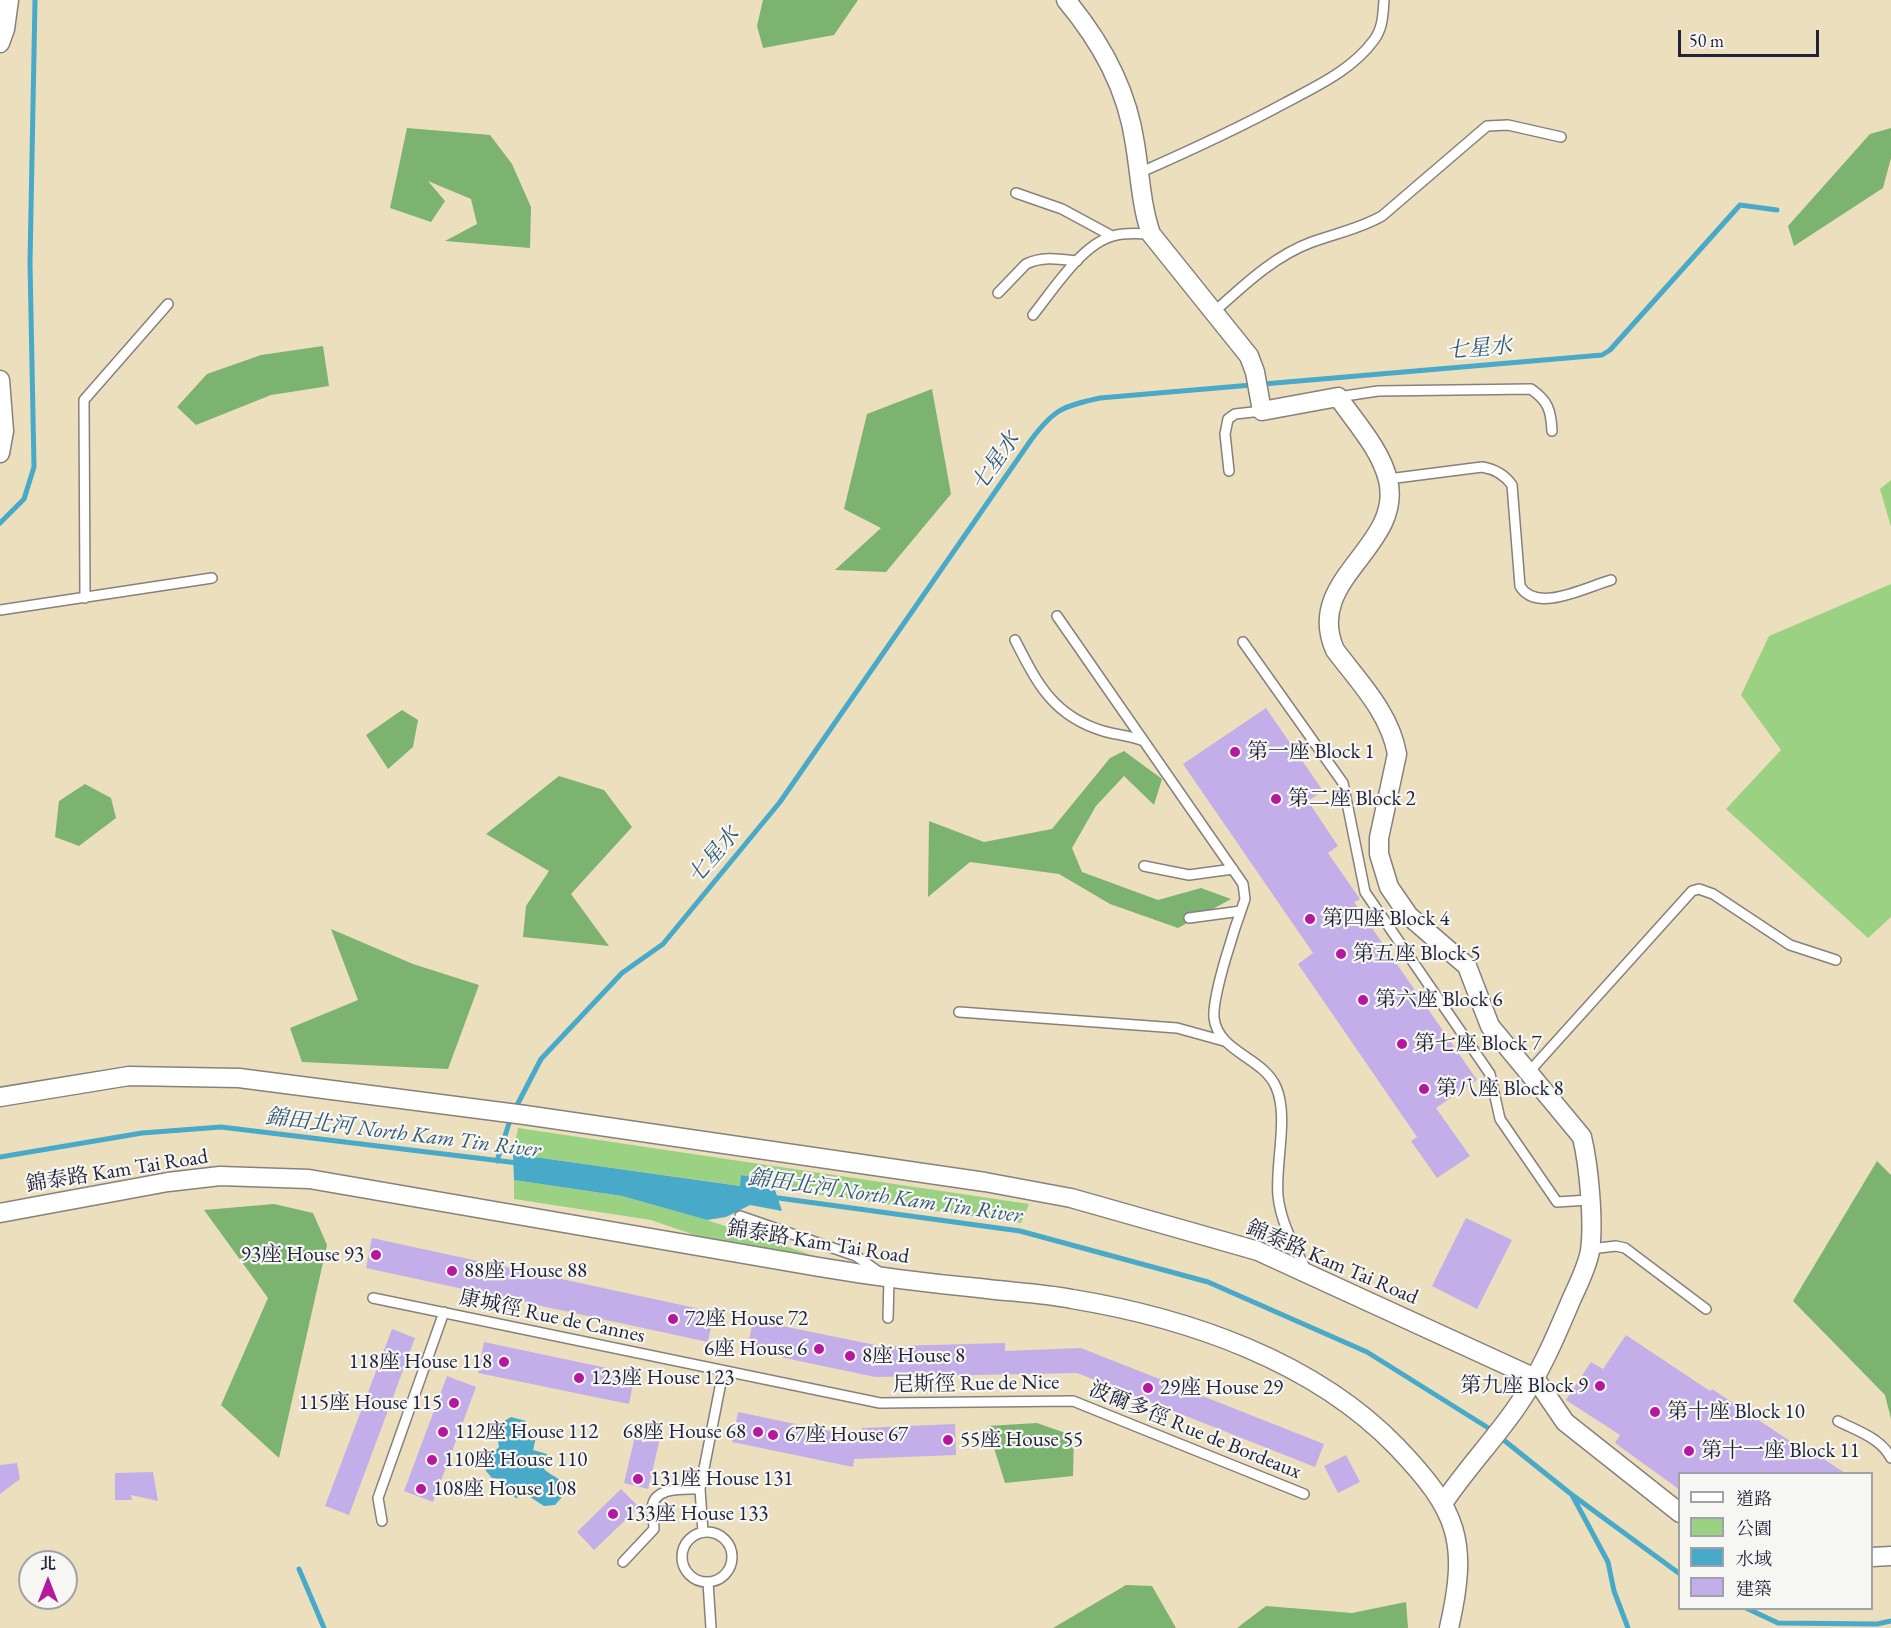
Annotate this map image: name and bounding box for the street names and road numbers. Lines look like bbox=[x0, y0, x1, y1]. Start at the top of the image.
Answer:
street label: 錦泰路 Kam Tai Road bbox=[24, 1144, 210, 1198]
street label: 錦泰路 Kam Tai Road bbox=[1242, 1215, 1422, 1311]
street label: 錦泰路 Kam Tai Road bbox=[725, 1216, 911, 1270]
street label: 康城徑 Rue de Cannes bbox=[457, 1285, 647, 1349]
street label: 尼斯徑 Rue de Nice bbox=[892, 1370, 1060, 1398]
street label: 波爾多徑 Rue de Bordeaux bbox=[1085, 1377, 1305, 1485]

